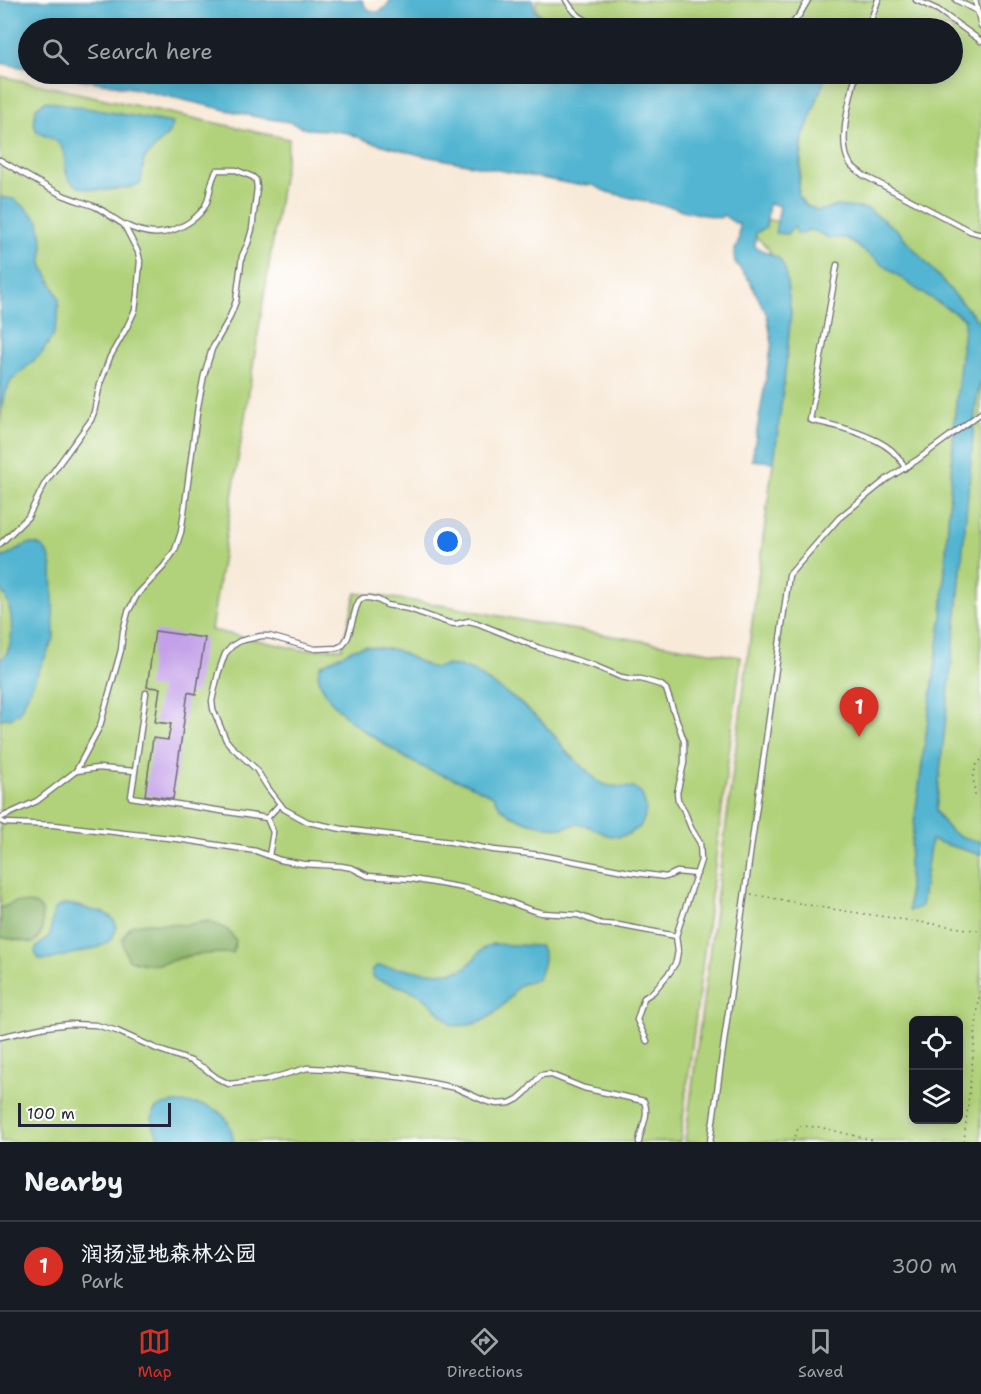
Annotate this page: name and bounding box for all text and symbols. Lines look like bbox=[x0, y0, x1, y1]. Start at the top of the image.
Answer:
search box bbox=[18, 18, 963, 84]
icon: search bbox=[39, 35, 72, 68]
text: Search here bbox=[87, 37, 213, 66]
your location bbox=[433, 527, 462, 556]
pin: 1 bbox=[840, 688, 878, 737]
map controls bbox=[909, 1016, 963, 1124]
button: locate bbox=[909, 1016, 963, 1070]
button: layers bbox=[909, 1070, 963, 1124]
scale bar bbox=[18, 1100, 171, 1128]
text: 100 m bbox=[27, 1103, 75, 1124]
text: Nearby bbox=[24, 1164, 123, 1199]
text: 润扬湿地森林公园 bbox=[81, 1239, 257, 1268]
text: 1 bbox=[39, 1253, 48, 1279]
text: 300 m bbox=[891, 1253, 957, 1279]
text: Park bbox=[81, 1268, 124, 1294]
tab: Map bbox=[138, 1325, 172, 1382]
tab: Directions bbox=[447, 1325, 523, 1382]
tab: Saved bbox=[798, 1325, 844, 1382]

